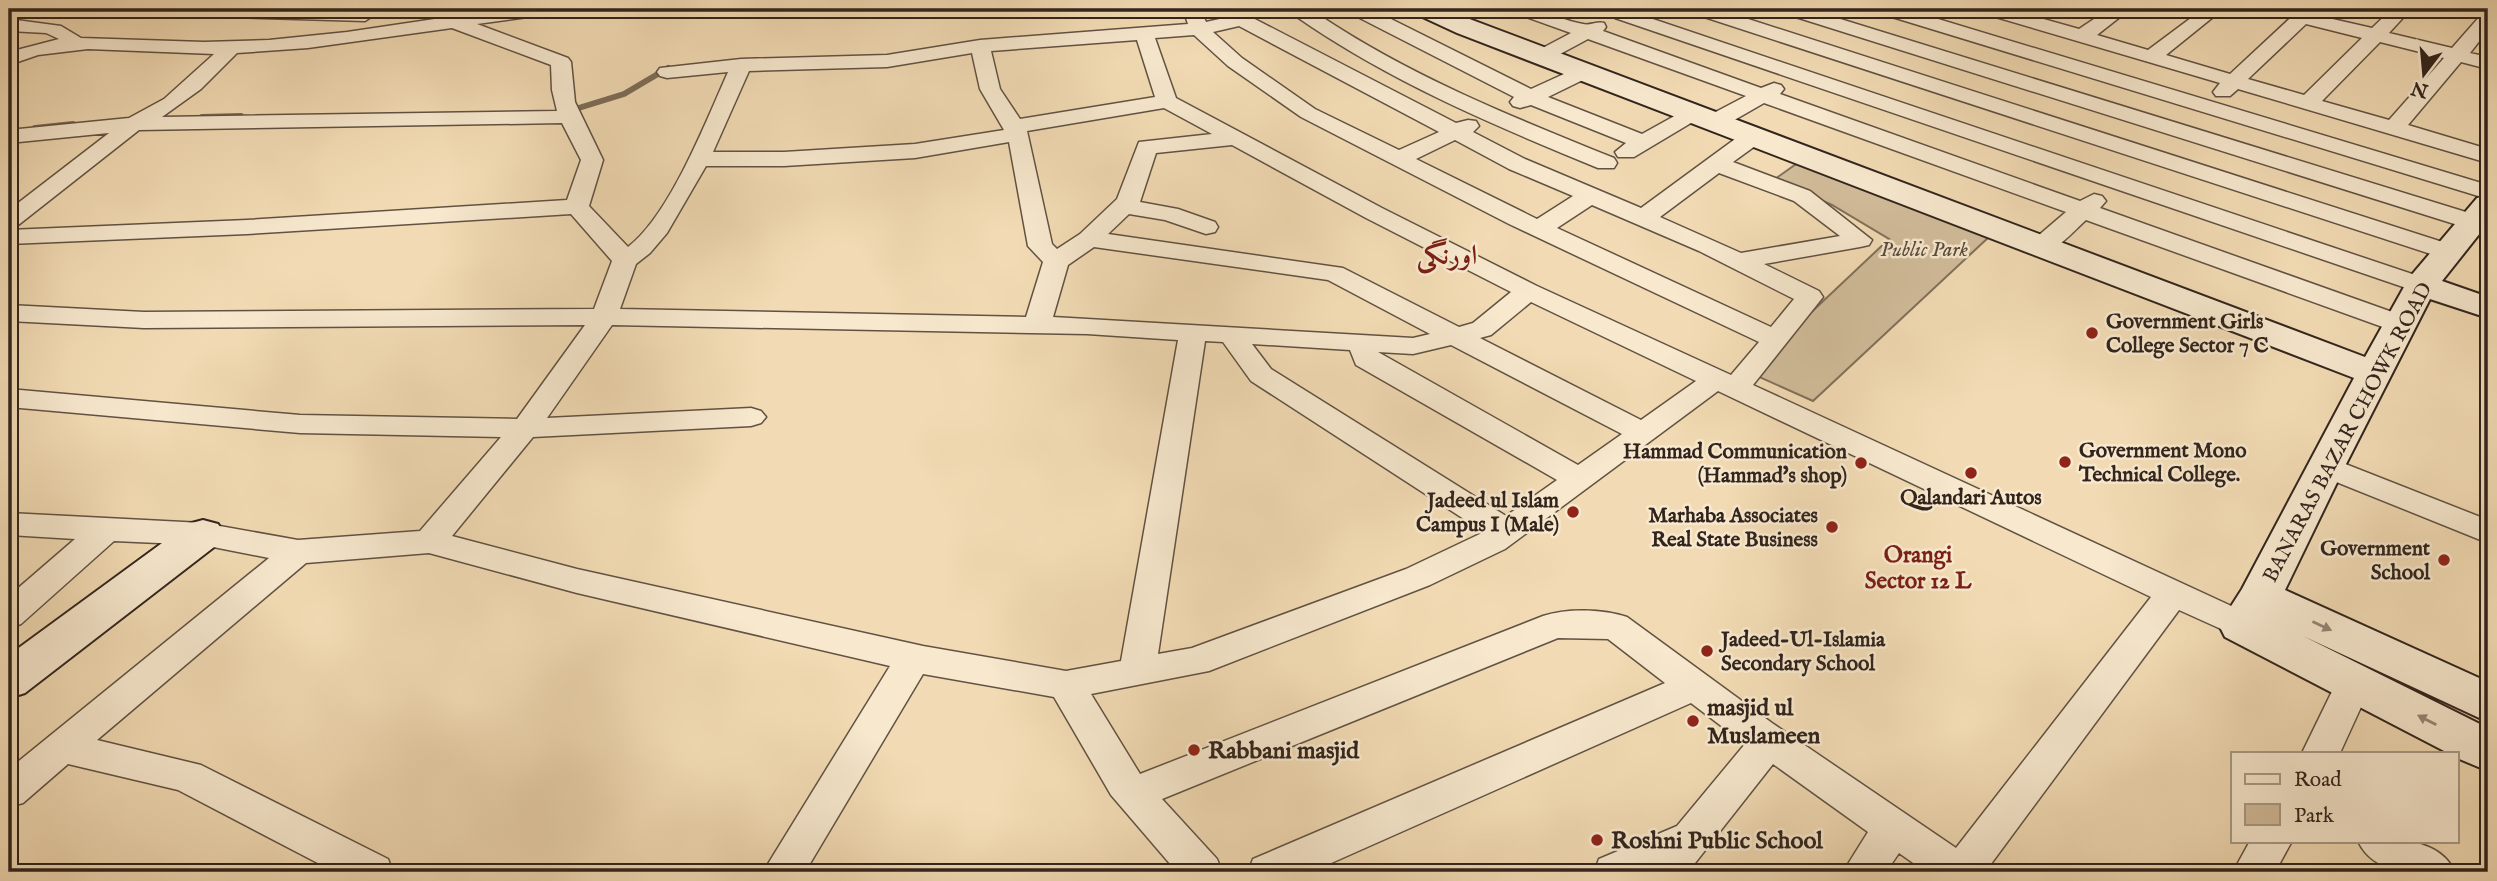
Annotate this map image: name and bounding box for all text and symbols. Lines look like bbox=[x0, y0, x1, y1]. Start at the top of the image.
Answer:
north arrow bbox=[2388, 38, 2458, 108]
text: N bbox=[2408, 74, 2432, 102]
park label: Public Park bbox=[1880, 237, 1968, 264]
district label: اورنگی bbox=[1417, 238, 1477, 274]
street label: BANARAS BAZAR CHOWK ROAD bbox=[2257, 278, 2439, 587]
place label: Government Girls College Sector 7 C bbox=[2106, 309, 2268, 360]
marker: Government Girls College Sector 7 C bbox=[2084, 325, 2100, 341]
place label: Government Mono Technical College. bbox=[2078, 438, 2247, 489]
place label: Hammad Communication (Hammad's shop) bbox=[1623, 439, 1847, 490]
marker: Government Mono Technical College. bbox=[2057, 454, 2073, 470]
marker: Hammad Communication (Hammad's shop) bbox=[1853, 455, 1869, 471]
marker: Qalandari Autos bbox=[1963, 465, 1979, 481]
place label: Qalandari Autos bbox=[1900, 485, 2042, 512]
place label: Jadeed ul Islam Campus I (Male) bbox=[1416, 488, 1560, 539]
place label: Marhaba Associates Real State Business bbox=[1648, 503, 1818, 554]
marker: Jadeed ul Islam Campus I (Male) bbox=[1565, 504, 1581, 520]
marker: Marhaba Associates Real State Business bbox=[1824, 519, 1840, 535]
place label: Government School bbox=[2320, 536, 2431, 587]
district label: Orangi Sector 12 L bbox=[1865, 541, 1972, 596]
marker: Government School bbox=[2436, 552, 2452, 568]
one-way arrow bbox=[2312, 620, 2332, 632]
place label: Jadeed-Ul-Islamia Secondary School bbox=[1718, 627, 1886, 678]
marker: Jadeed-Ul-Islamia Secondary School bbox=[1699, 643, 1715, 659]
place label: masjid ul Muslameen bbox=[1707, 693, 1821, 752]
marker: masjid ul Muslameen bbox=[1685, 713, 1701, 729]
one-way arrow bbox=[2417, 715, 2437, 726]
place label: Rabbani masjid bbox=[1208, 736, 1360, 767]
marker: Rabbani masjid bbox=[1186, 742, 1202, 758]
legend bbox=[2231, 752, 2458, 842]
text: Road bbox=[2294, 767, 2342, 794]
text: Park bbox=[2294, 803, 2335, 830]
place label: Roshni Public School bbox=[1611, 826, 1823, 857]
marker: Roshni Public School bbox=[1589, 832, 1605, 848]

